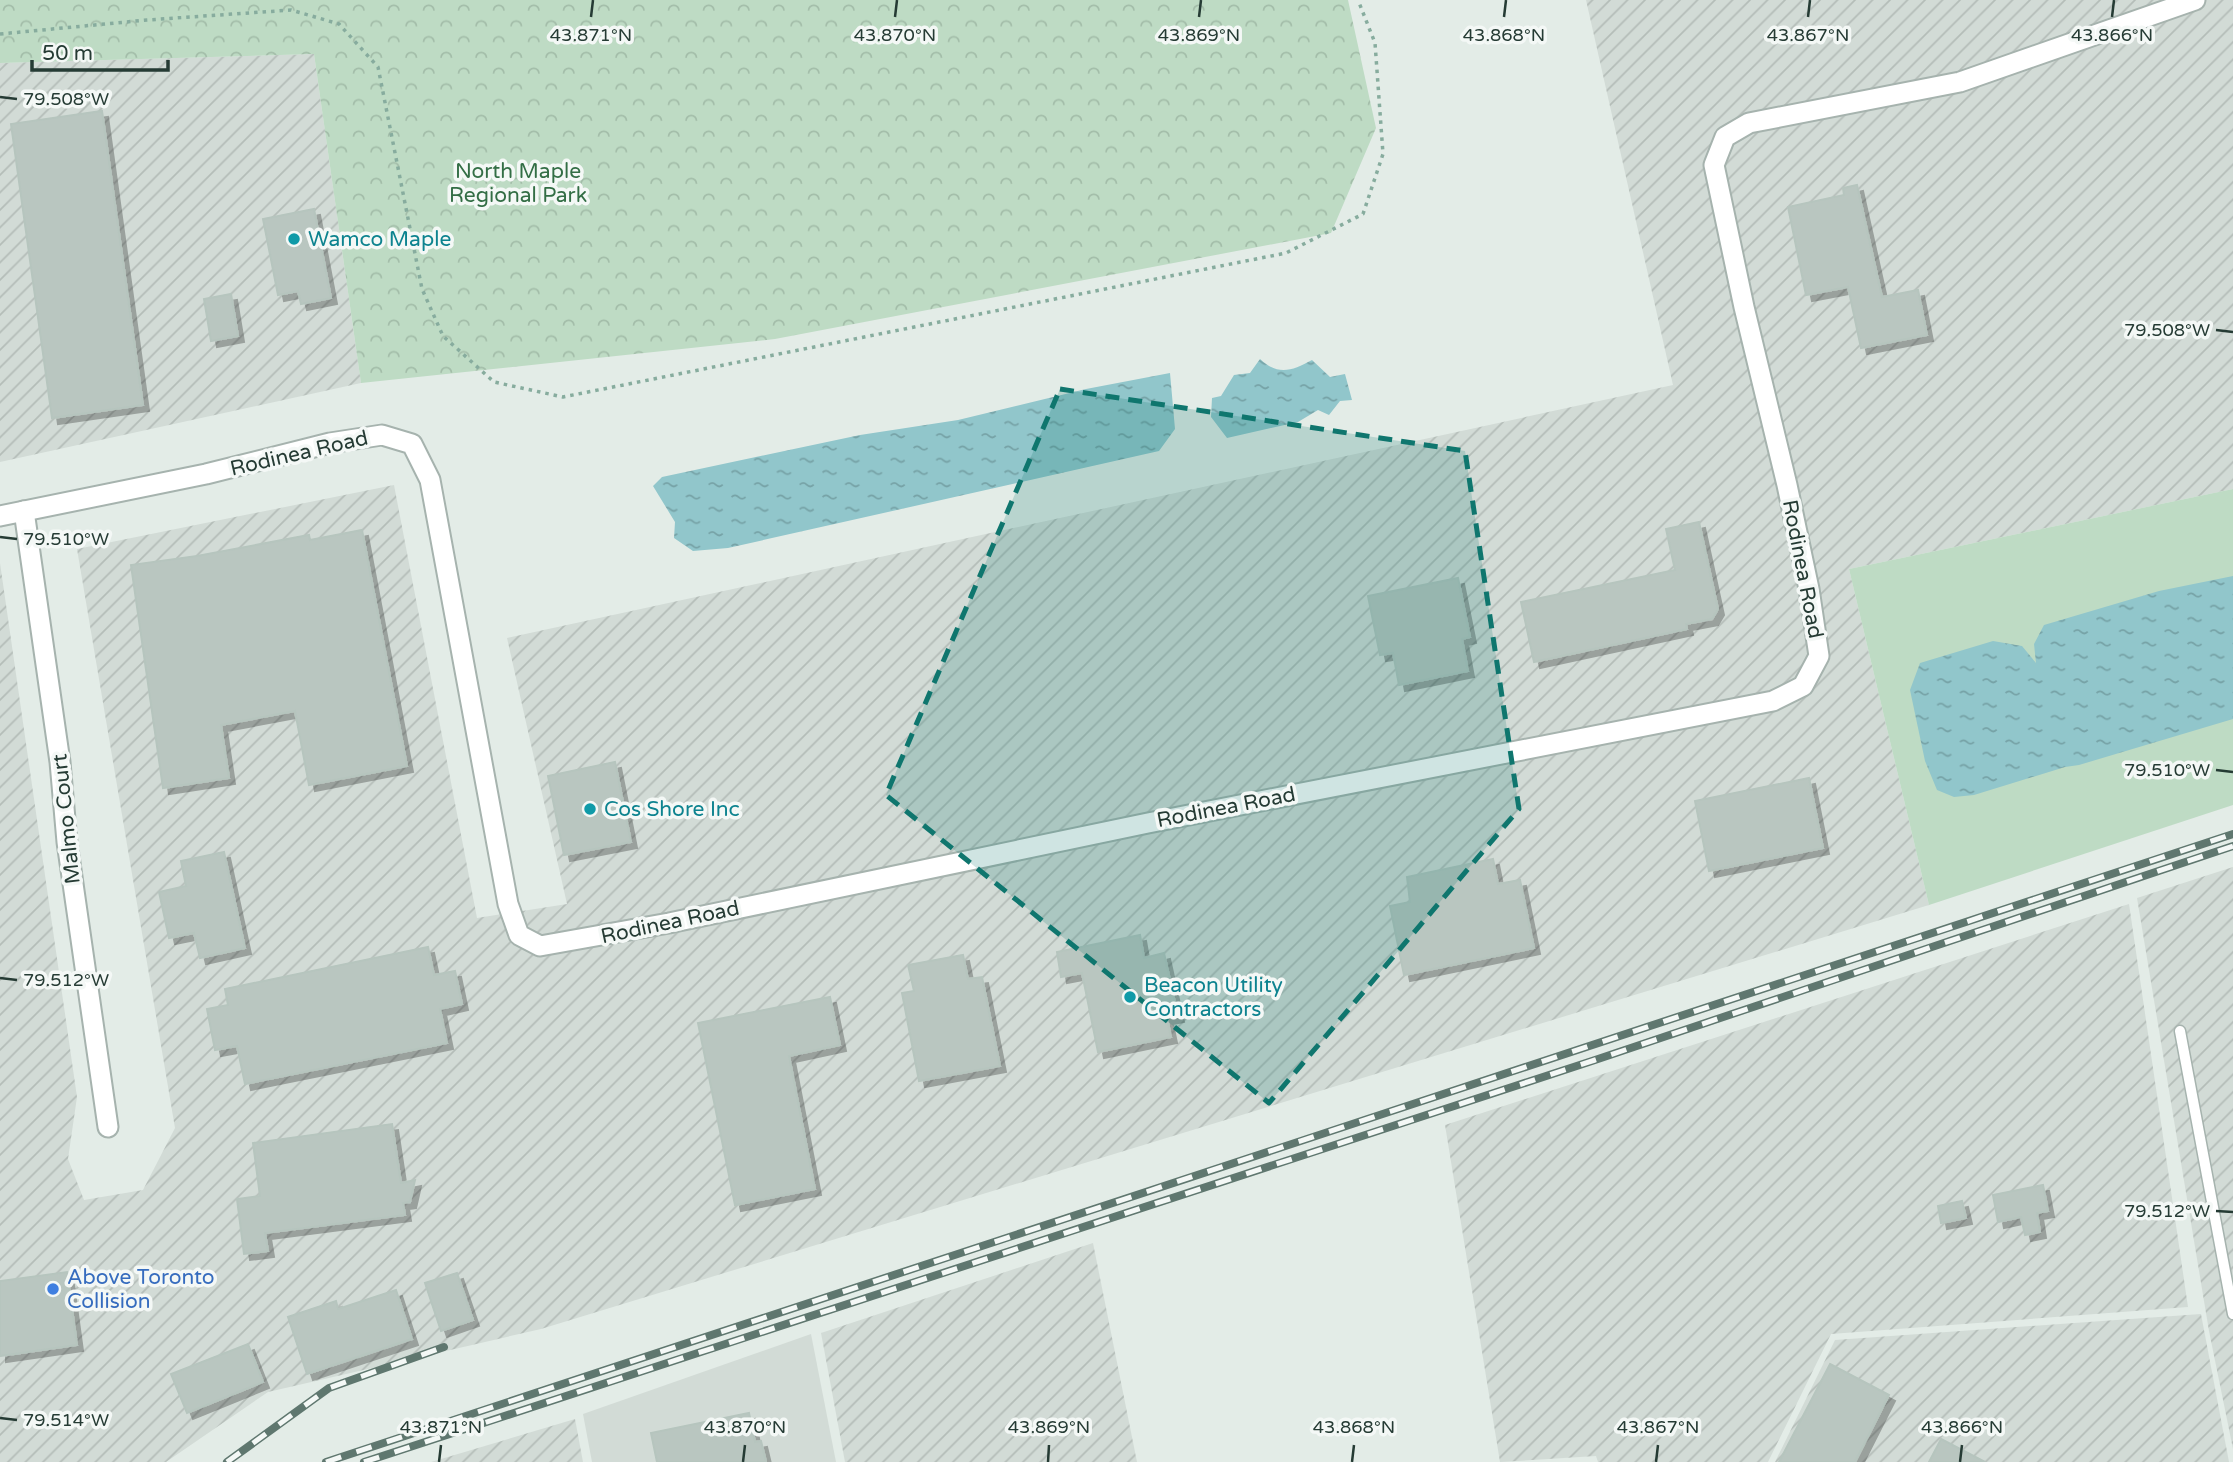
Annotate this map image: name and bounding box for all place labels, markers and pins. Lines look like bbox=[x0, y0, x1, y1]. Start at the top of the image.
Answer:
place label: Wamco Maple bbox=[308, 227, 451, 252]
marker: Wamco Maple bbox=[286, 231, 302, 247]
place label: Cos Shore Inc bbox=[604, 797, 740, 822]
marker: Cos Shore Inc bbox=[582, 801, 598, 817]
place label: Beacon Utility Contractors bbox=[1144, 973, 1283, 1022]
marker: Beacon Utility Contractors bbox=[1122, 989, 1138, 1005]
place label: Above Toronto Collision bbox=[67, 1265, 215, 1314]
marker: Above Toronto Collision bbox=[45, 1281, 61, 1297]

